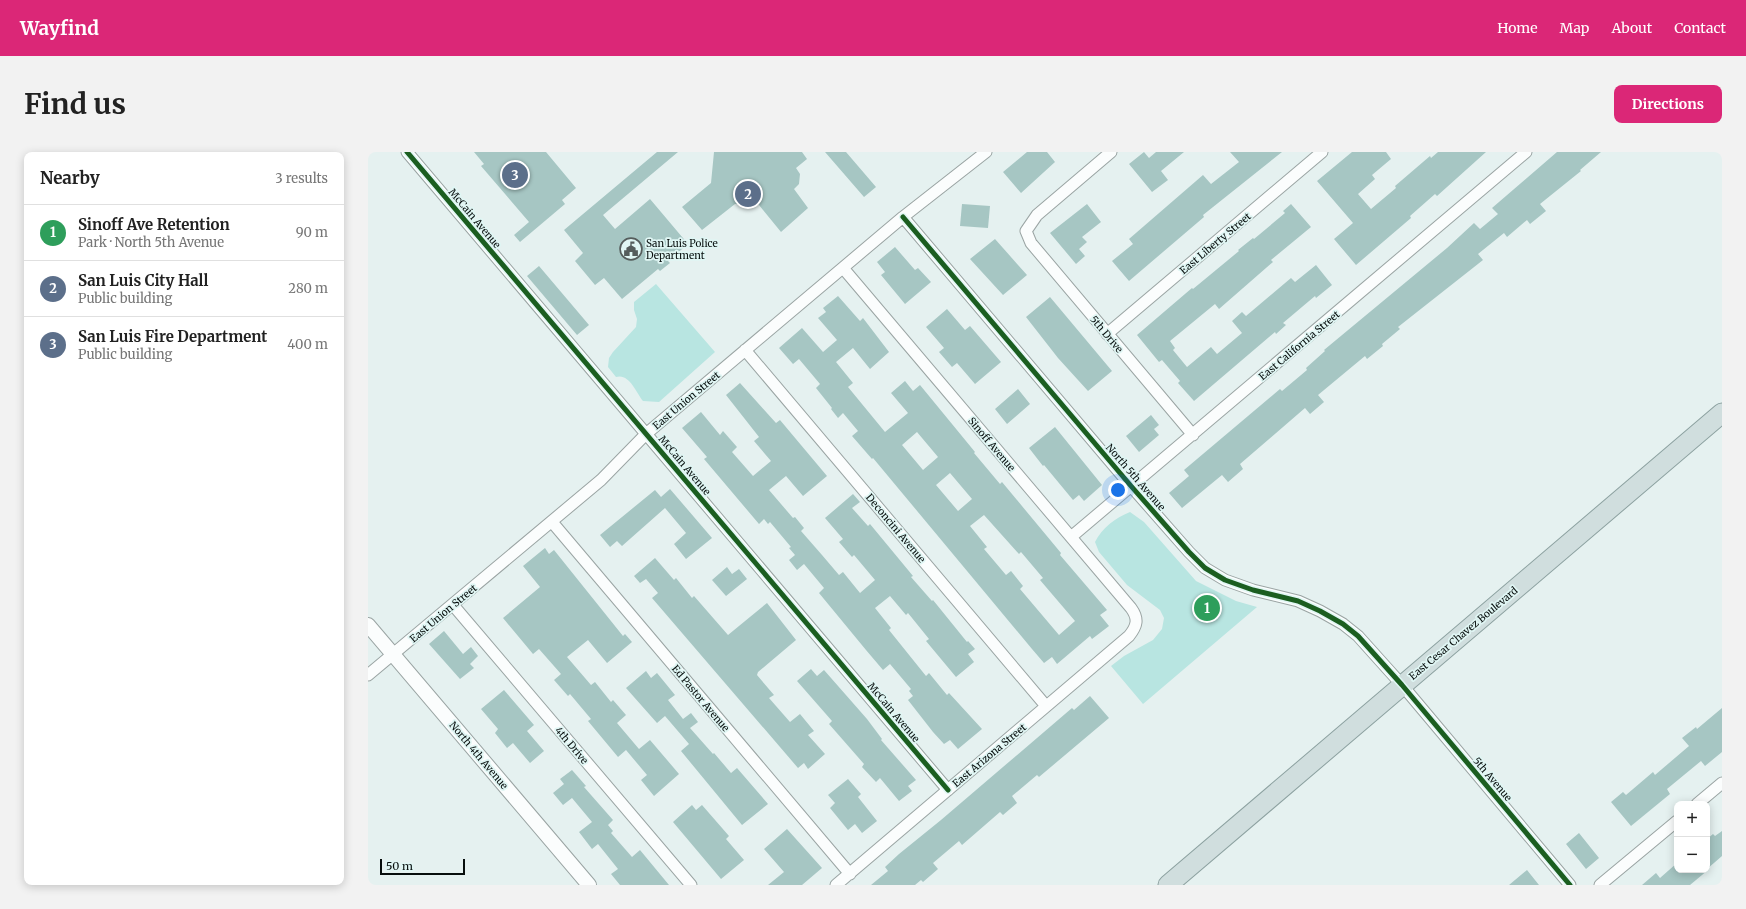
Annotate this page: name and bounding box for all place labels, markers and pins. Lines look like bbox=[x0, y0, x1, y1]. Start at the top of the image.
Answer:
pin: 3 bbox=[502, 160, 528, 190]
pin: 2 bbox=[735, 179, 761, 209]
public building icon: San Luis Police Department bbox=[618, 236, 644, 262]
place label: San Luis Police Department bbox=[646, 237, 718, 262]
pin: 1 bbox=[1194, 593, 1220, 623]

